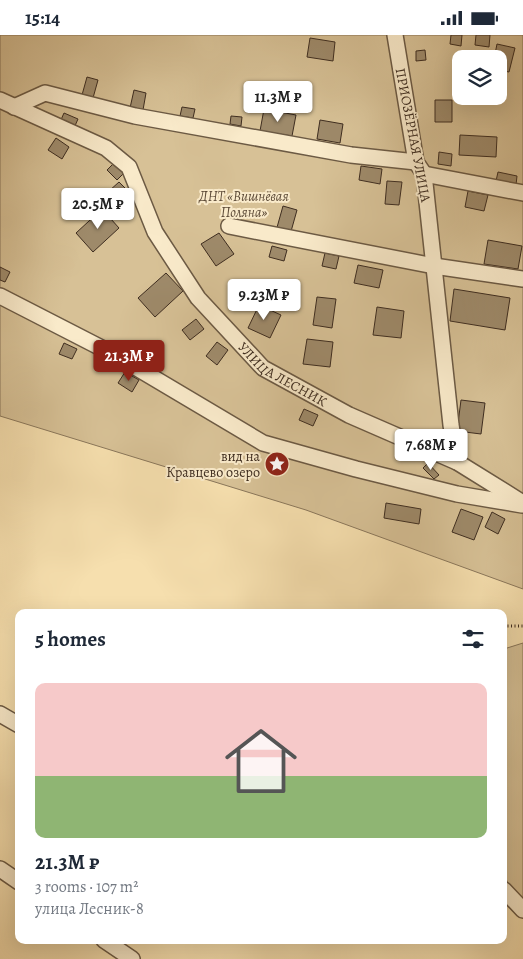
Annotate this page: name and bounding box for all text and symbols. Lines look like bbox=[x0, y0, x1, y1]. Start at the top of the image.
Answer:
text: 15:14 bbox=[25, 5, 60, 31]
map controls bbox=[452, 50, 507, 105]
button: layers bbox=[452, 50, 507, 105]
street label: ПРИОЗЁРНАЯ УЛИЦА bbox=[391, 66, 435, 204]
pin: 11.3M ₽ bbox=[232, 81, 324, 123]
text: 11.3M ₽ bbox=[254, 86, 302, 108]
pin: 20.5M ₽ bbox=[52, 187, 144, 230]
park label: ДНТ «Вишнёвая Поляна» bbox=[198, 187, 289, 222]
text: 20.5M ₽ bbox=[72, 193, 124, 215]
pin: 9.23M ₽ bbox=[218, 279, 310, 321]
text: 9.23M ₽ bbox=[239, 284, 289, 306]
street label: УЛИЦА ЛЕСНИК bbox=[234, 338, 330, 411]
pin: 21.3M ₽ bbox=[83, 339, 175, 382]
text: 21.3M ₽ bbox=[104, 345, 154, 367]
pin: 7.68M ₽ bbox=[385, 429, 477, 471]
text: 7.68M ₽ bbox=[406, 434, 456, 456]
place label: вид на Кравцево озеро bbox=[166, 447, 261, 482]
place icon: вид на Кравцево озеро bbox=[264, 451, 290, 477]
text: 5 homes bbox=[35, 625, 106, 653]
icon: filters bbox=[459, 625, 487, 653]
icon: home bbox=[216, 716, 306, 806]
text: 21.3M ₽ bbox=[35, 848, 99, 876]
text: 3 rooms · 107 m² bbox=[35, 876, 138, 898]
text: улица Лесник-8 bbox=[35, 898, 144, 920]

